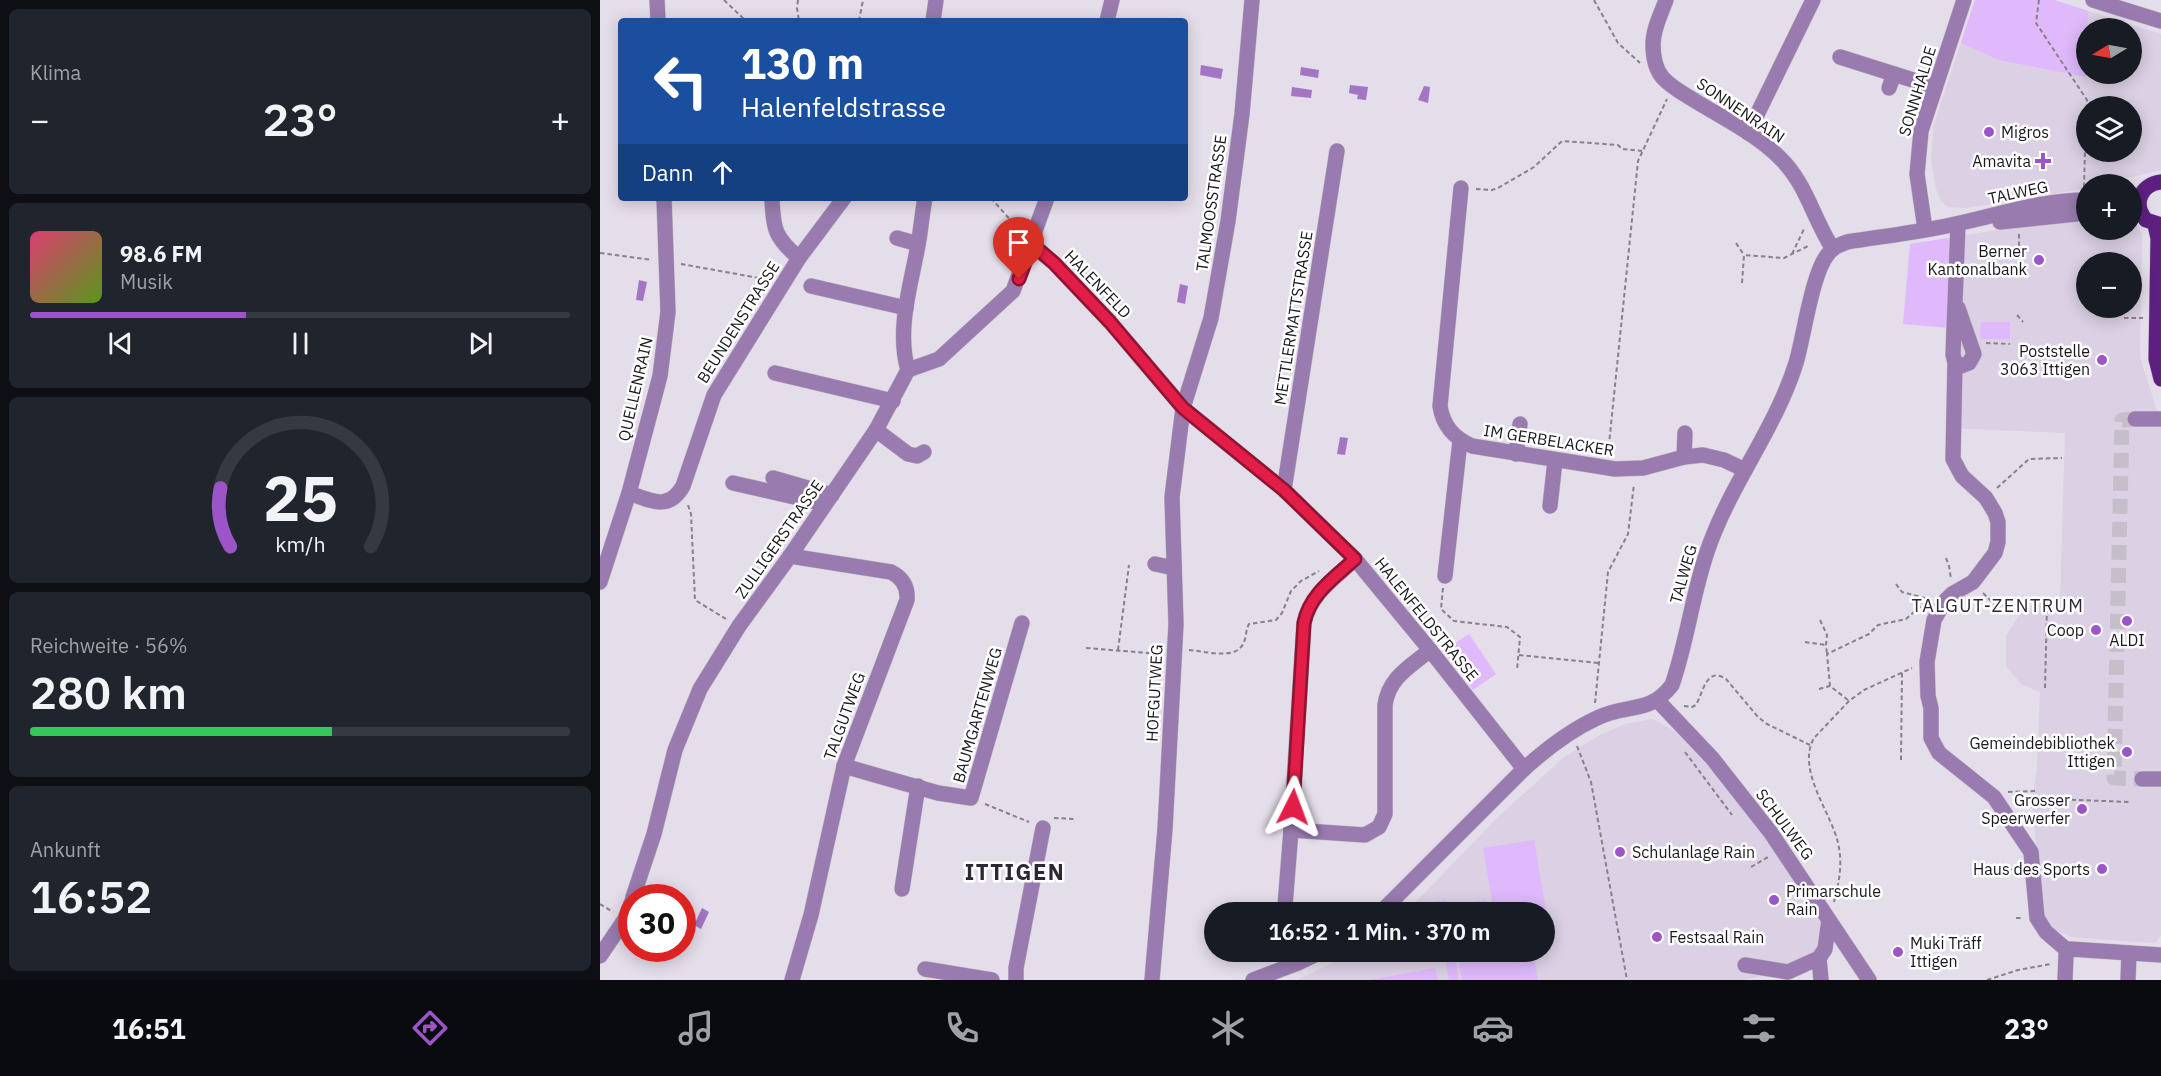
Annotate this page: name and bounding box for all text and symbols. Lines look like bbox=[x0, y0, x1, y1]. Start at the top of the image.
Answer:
north arrow bbox=[2076, 18, 2142, 84]
map controls bbox=[2076, 18, 2142, 318]
text: 130 m bbox=[741, 36, 864, 91]
icon: left bbox=[642, 42, 720, 120]
street label: SONNHALDE bbox=[1894, 44, 1940, 138]
text: Klima bbox=[30, 59, 81, 86]
street label: SONNENRAIN bbox=[1693, 73, 1789, 147]
text: Halenfeldstrasse bbox=[741, 89, 946, 124]
text: 23° bbox=[262, 90, 338, 148]
button: layers bbox=[2076, 96, 2142, 162]
text: − bbox=[30, 98, 50, 141]
text: + bbox=[550, 98, 570, 141]
place label: Migros bbox=[2001, 122, 2049, 142]
marker: Migros bbox=[1982, 125, 1996, 139]
street label: TALMOOSSTRASSE bbox=[1192, 133, 1230, 273]
place label: Amavita bbox=[1972, 151, 2031, 171]
marker: Amavita bbox=[2036, 154, 2050, 168]
icon: ahead bbox=[706, 156, 739, 189]
text: Dann bbox=[642, 158, 694, 187]
button: + bbox=[2076, 174, 2142, 240]
street label: TALWEG bbox=[1986, 176, 2050, 208]
pin bbox=[993, 217, 1044, 279]
icon: arrive bbox=[1002, 226, 1035, 259]
street label: METTLERMATTSTRASSE bbox=[1269, 230, 1317, 406]
text: 98.6 FM bbox=[120, 239, 203, 268]
place label: Berner Kantonalbank bbox=[1928, 241, 2028, 279]
street label: HALENFELD bbox=[1061, 246, 1135, 322]
button: − bbox=[2076, 252, 2142, 318]
marker: Berner Kantonalbank bbox=[2032, 253, 2046, 267]
street label: BEUNDENSTRASSE bbox=[692, 257, 784, 387]
text: Musik bbox=[120, 268, 173, 295]
icon: previous bbox=[104, 327, 137, 360]
icon: pause bbox=[284, 327, 317, 360]
icon: next bbox=[464, 327, 497, 360]
street label: QUELLENRAIN bbox=[613, 335, 657, 443]
place label: Poststelle 3063 Ittigen bbox=[2000, 341, 2090, 379]
marker: Poststelle 3063 Ittigen bbox=[2095, 353, 2109, 367]
street label: IM GERBELACKER bbox=[1482, 420, 1616, 460]
text: 25 bbox=[263, 457, 337, 538]
street label: ZULLIGERSTRASSE bbox=[731, 476, 827, 602]
text: km/h bbox=[275, 530, 325, 558]
street label: TALWEG bbox=[1665, 542, 1701, 606]
street label: HALENFELDSTRASSE bbox=[1371, 553, 1483, 685]
district label: TALGUT-ZENTRUM bbox=[1912, 594, 2084, 617]
marker: ALDI bbox=[2120, 614, 2134, 628]
place label: Coop bbox=[2047, 620, 2084, 640]
marker: Coop bbox=[2089, 623, 2103, 637]
place label: ALDI bbox=[2109, 630, 2145, 650]
text: Reichweite · 56% bbox=[30, 632, 187, 659]
street label: HOFGUTWEG bbox=[1141, 644, 1167, 742]
street label: BAUMGARTENWEG bbox=[948, 645, 1006, 785]
text: 280 km bbox=[30, 663, 187, 721]
street label: TALGUTWEG bbox=[819, 669, 869, 763]
place label: Gemeindebibliothek Ittigen bbox=[1969, 733, 2116, 771]
marker: Gemeindebibliothek Ittigen bbox=[2120, 745, 2134, 759]
position arrow bbox=[1261, 775, 1325, 839]
street label: SCHULWEG bbox=[1752, 785, 1818, 863]
place label: Grosser Speerwerfer bbox=[1981, 790, 2070, 828]
marker: Grosser Speerwerfer bbox=[2075, 802, 2089, 816]
text: Ankunft bbox=[30, 836, 101, 863]
place label: Schulanlage Rain bbox=[1632, 842, 1755, 862]
marker: Schulanlage Rain bbox=[1613, 845, 1627, 859]
district label: ITTIGEN bbox=[965, 857, 1065, 886]
place label: Haus des Sports bbox=[1973, 859, 2090, 879]
marker: Haus des Sports bbox=[2095, 862, 2109, 876]
text: 16:52 bbox=[30, 867, 152, 925]
place label: Primarschule Rain bbox=[1786, 881, 1881, 919]
speed limit sign: 30 bbox=[618, 884, 696, 962]
marker: Primarschule Rain bbox=[1767, 893, 1781, 907]
text: 16:52 · 1 Min. · 370 m bbox=[1268, 917, 1491, 946]
place label: Festsaal Rain bbox=[1669, 927, 1764, 947]
marker: Festsaal Rain bbox=[1650, 930, 1664, 944]
place label: Muki Träff Ittigen bbox=[1910, 933, 1981, 971]
marker: Muki Träff Ittigen bbox=[1891, 945, 1905, 959]
icon: directions bbox=[409, 1007, 451, 1049]
icon: music bbox=[675, 1007, 717, 1049]
icon: phone bbox=[941, 1007, 983, 1049]
icon: climate bbox=[1207, 1007, 1249, 1049]
icon: car bbox=[1472, 1007, 1514, 1049]
icon: filters bbox=[1738, 1007, 1780, 1049]
text: 16:51 bbox=[112, 1011, 186, 1046]
text: 23° bbox=[2004, 1011, 2049, 1046]

